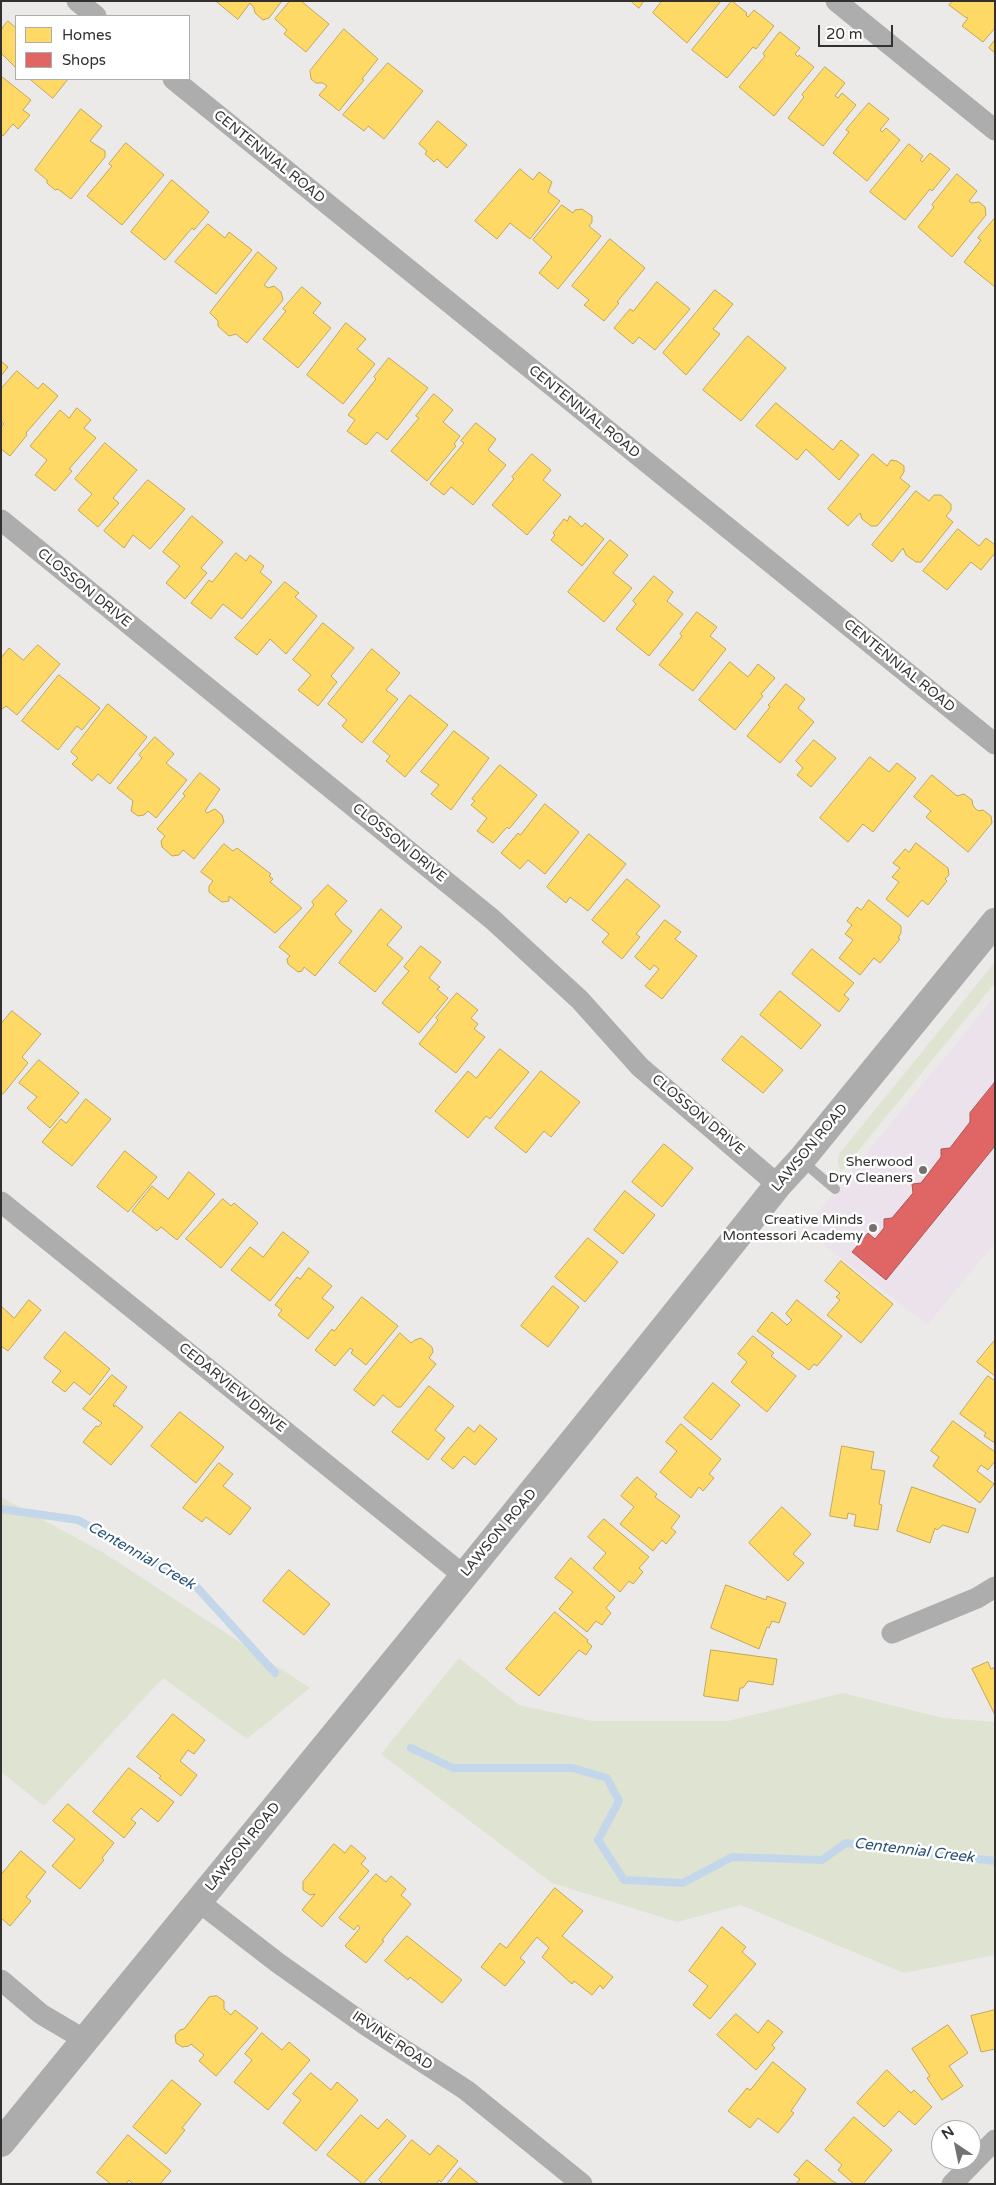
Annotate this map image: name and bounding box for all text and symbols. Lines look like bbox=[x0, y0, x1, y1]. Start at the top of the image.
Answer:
legend bbox=[15, 15, 190, 80]
scale bar bbox=[821, 15, 896, 47]
text: 20 m bbox=[826, 25, 863, 43]
text: Homes bbox=[62, 26, 112, 44]
text: Shops bbox=[62, 51, 106, 69]
street label: CENTENNIAL ROAD bbox=[210, 107, 328, 207]
street label: CENTENNIAL ROAD bbox=[525, 362, 643, 462]
street label: CLOSSON DRIVE bbox=[34, 545, 134, 631]
street label: CENTENNIAL ROAD bbox=[840, 616, 958, 716]
street label: CLOSSON DRIVE bbox=[349, 800, 449, 886]
street label: CLOSSON DRIVE bbox=[648, 1071, 748, 1159]
street label: LAWSON ROAD bbox=[768, 1101, 852, 1195]
place label: Sherwood Dry Cleaners bbox=[829, 1154, 913, 1186]
marker: Sherwood Dry Cleaners bbox=[917, 1164, 929, 1176]
place label: Creative Minds Montessori Academy bbox=[723, 1212, 863, 1244]
marker: Creative Minds Montessori Academy bbox=[867, 1222, 879, 1234]
street label: CEDARVIEW DRIVE bbox=[175, 1340, 289, 1436]
street label: LAWSON ROAD bbox=[457, 1486, 541, 1580]
water label: Centennial Creek bbox=[84, 1518, 198, 1594]
street label: LAWSON ROAD bbox=[202, 1799, 284, 1895]
water label: Centennial Creek bbox=[853, 1835, 975, 1867]
street label: IRVINE ROAD bbox=[349, 2008, 435, 2074]
north arrow bbox=[931, 2120, 981, 2170]
text: N bbox=[938, 2123, 957, 2143]

